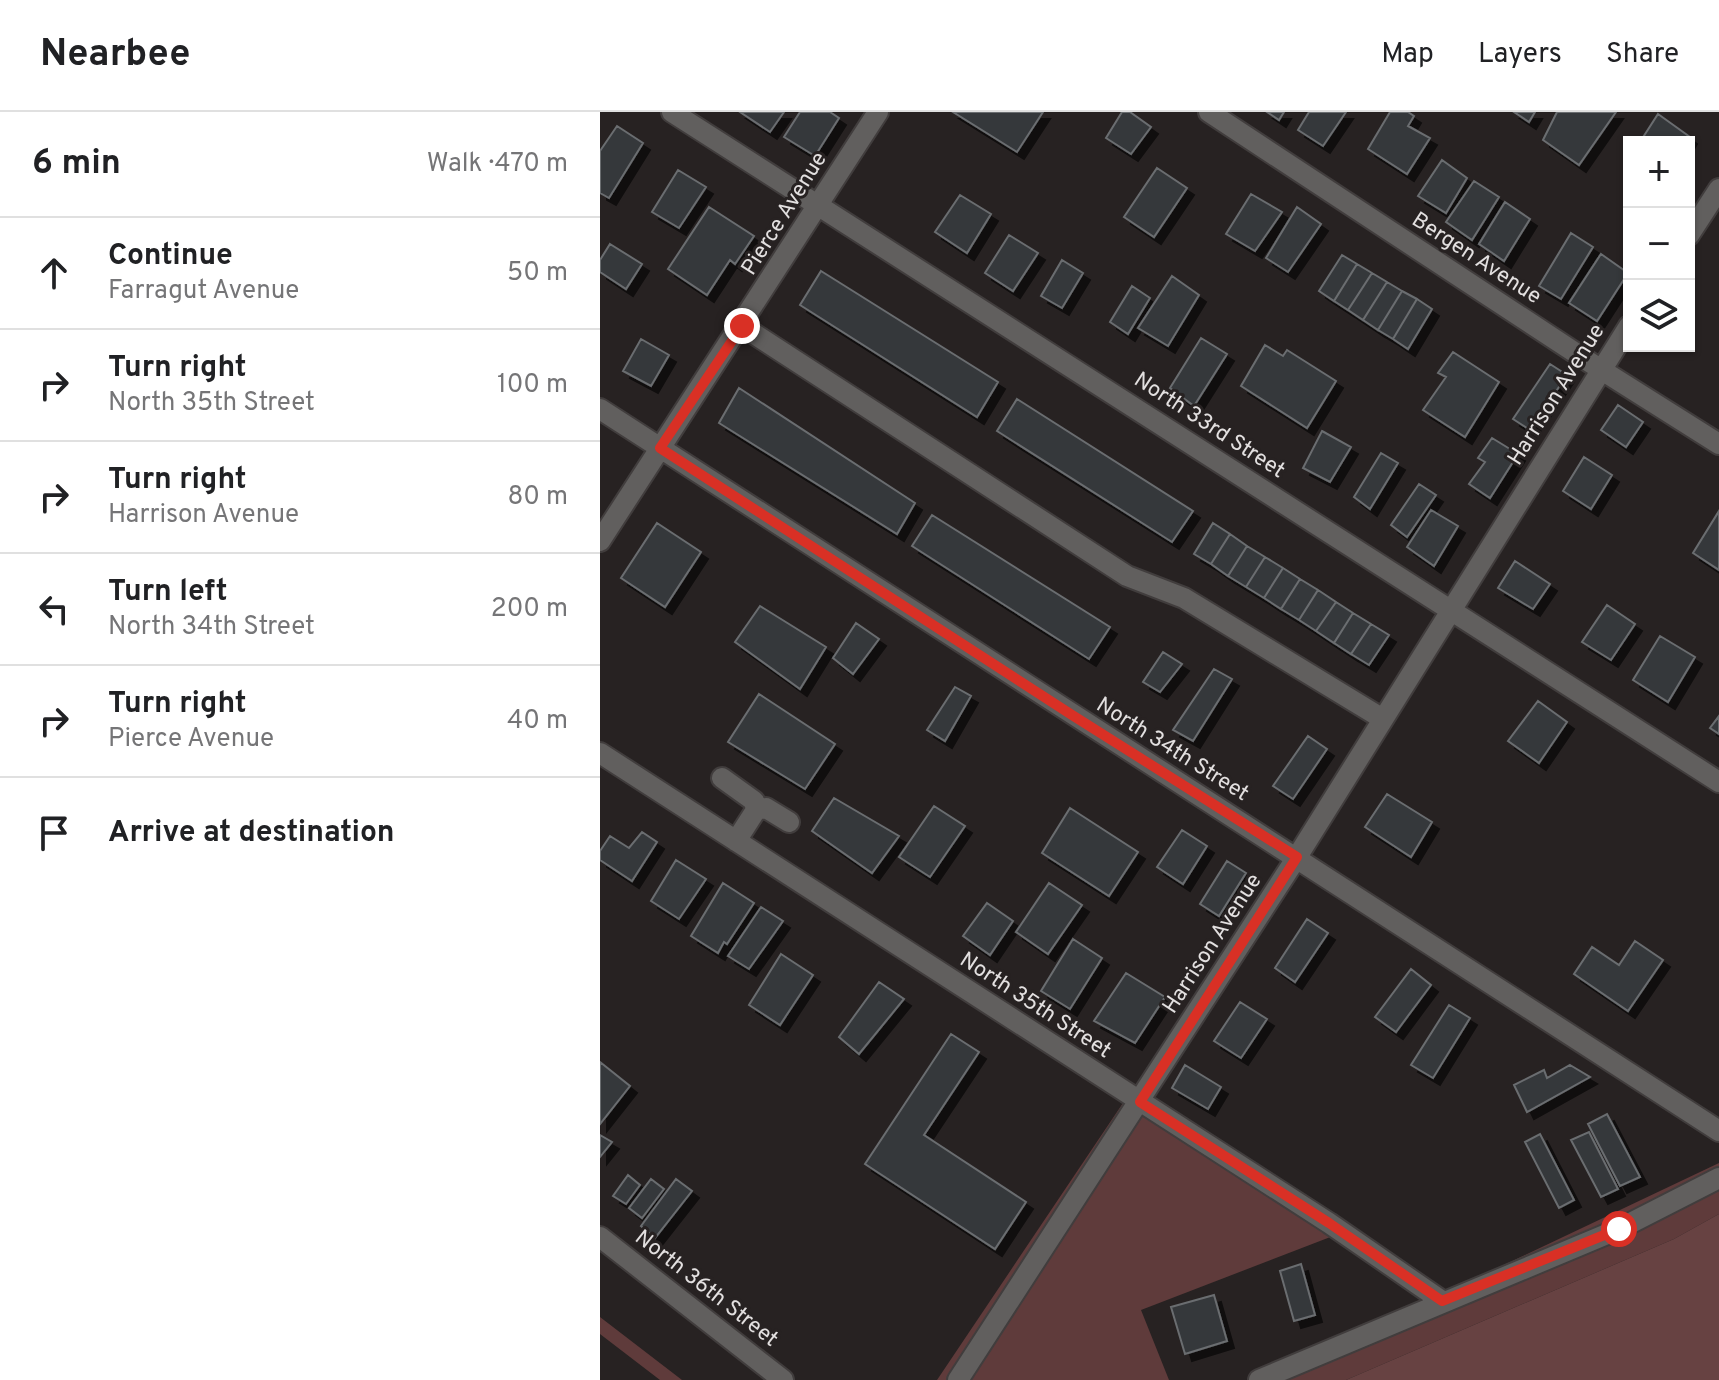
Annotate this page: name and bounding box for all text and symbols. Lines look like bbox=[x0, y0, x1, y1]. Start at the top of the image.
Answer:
text: Nearbee bbox=[40, 31, 190, 80]
text: Map bbox=[1381, 37, 1434, 73]
text: Layers bbox=[1478, 37, 1562, 73]
text: Share bbox=[1606, 37, 1679, 73]
map controls bbox=[1623, 136, 1695, 352]
button: + bbox=[1623, 136, 1695, 208]
text: 6 min bbox=[32, 143, 121, 186]
street label: Pierce Avenue bbox=[736, 147, 834, 281]
text: Walk · 470 m bbox=[427, 148, 568, 181]
street label: Bergen Avenue bbox=[1406, 207, 1546, 311]
button: − bbox=[1623, 208, 1695, 280]
text: Continue bbox=[108, 238, 233, 275]
icon: ahead bbox=[32, 251, 76, 295]
text: 50 m bbox=[507, 257, 568, 290]
text: Farragut Avenue bbox=[108, 275, 299, 308]
button: layers bbox=[1623, 280, 1695, 352]
route end bbox=[724, 308, 760, 344]
street label: Harrison Avenue bbox=[1503, 319, 1611, 471]
text: Turn right bbox=[108, 350, 246, 387]
icon: right bbox=[32, 363, 76, 407]
street label: North 33rd Street bbox=[1128, 367, 1290, 485]
text: 100 m bbox=[497, 369, 568, 402]
text: North 35th Street bbox=[108, 387, 315, 420]
text: Turn right bbox=[108, 462, 246, 499]
icon: right bbox=[32, 475, 76, 519]
text: 80 m bbox=[508, 481, 568, 514]
text: Harrison Avenue bbox=[108, 499, 299, 532]
text: Turn left bbox=[108, 574, 228, 611]
icon: left bbox=[32, 587, 76, 631]
text: 200 m bbox=[491, 593, 568, 626]
text: North 34th Street bbox=[108, 611, 315, 644]
text: Turn right bbox=[108, 686, 246, 723]
street label: North 34th Street bbox=[1091, 692, 1253, 808]
icon: right bbox=[32, 699, 76, 743]
text: 40 m bbox=[507, 705, 568, 738]
text: Pierce Avenue bbox=[108, 723, 274, 756]
icon: arrive bbox=[32, 811, 76, 855]
text: Arrive at destination bbox=[108, 815, 394, 852]
street label: Harrison Avenue bbox=[1158, 869, 1268, 1019]
street label: North 35th Street bbox=[954, 947, 1116, 1065]
route start bbox=[1601, 1211, 1637, 1247]
street label: North 36th Street bbox=[629, 1225, 783, 1353]

